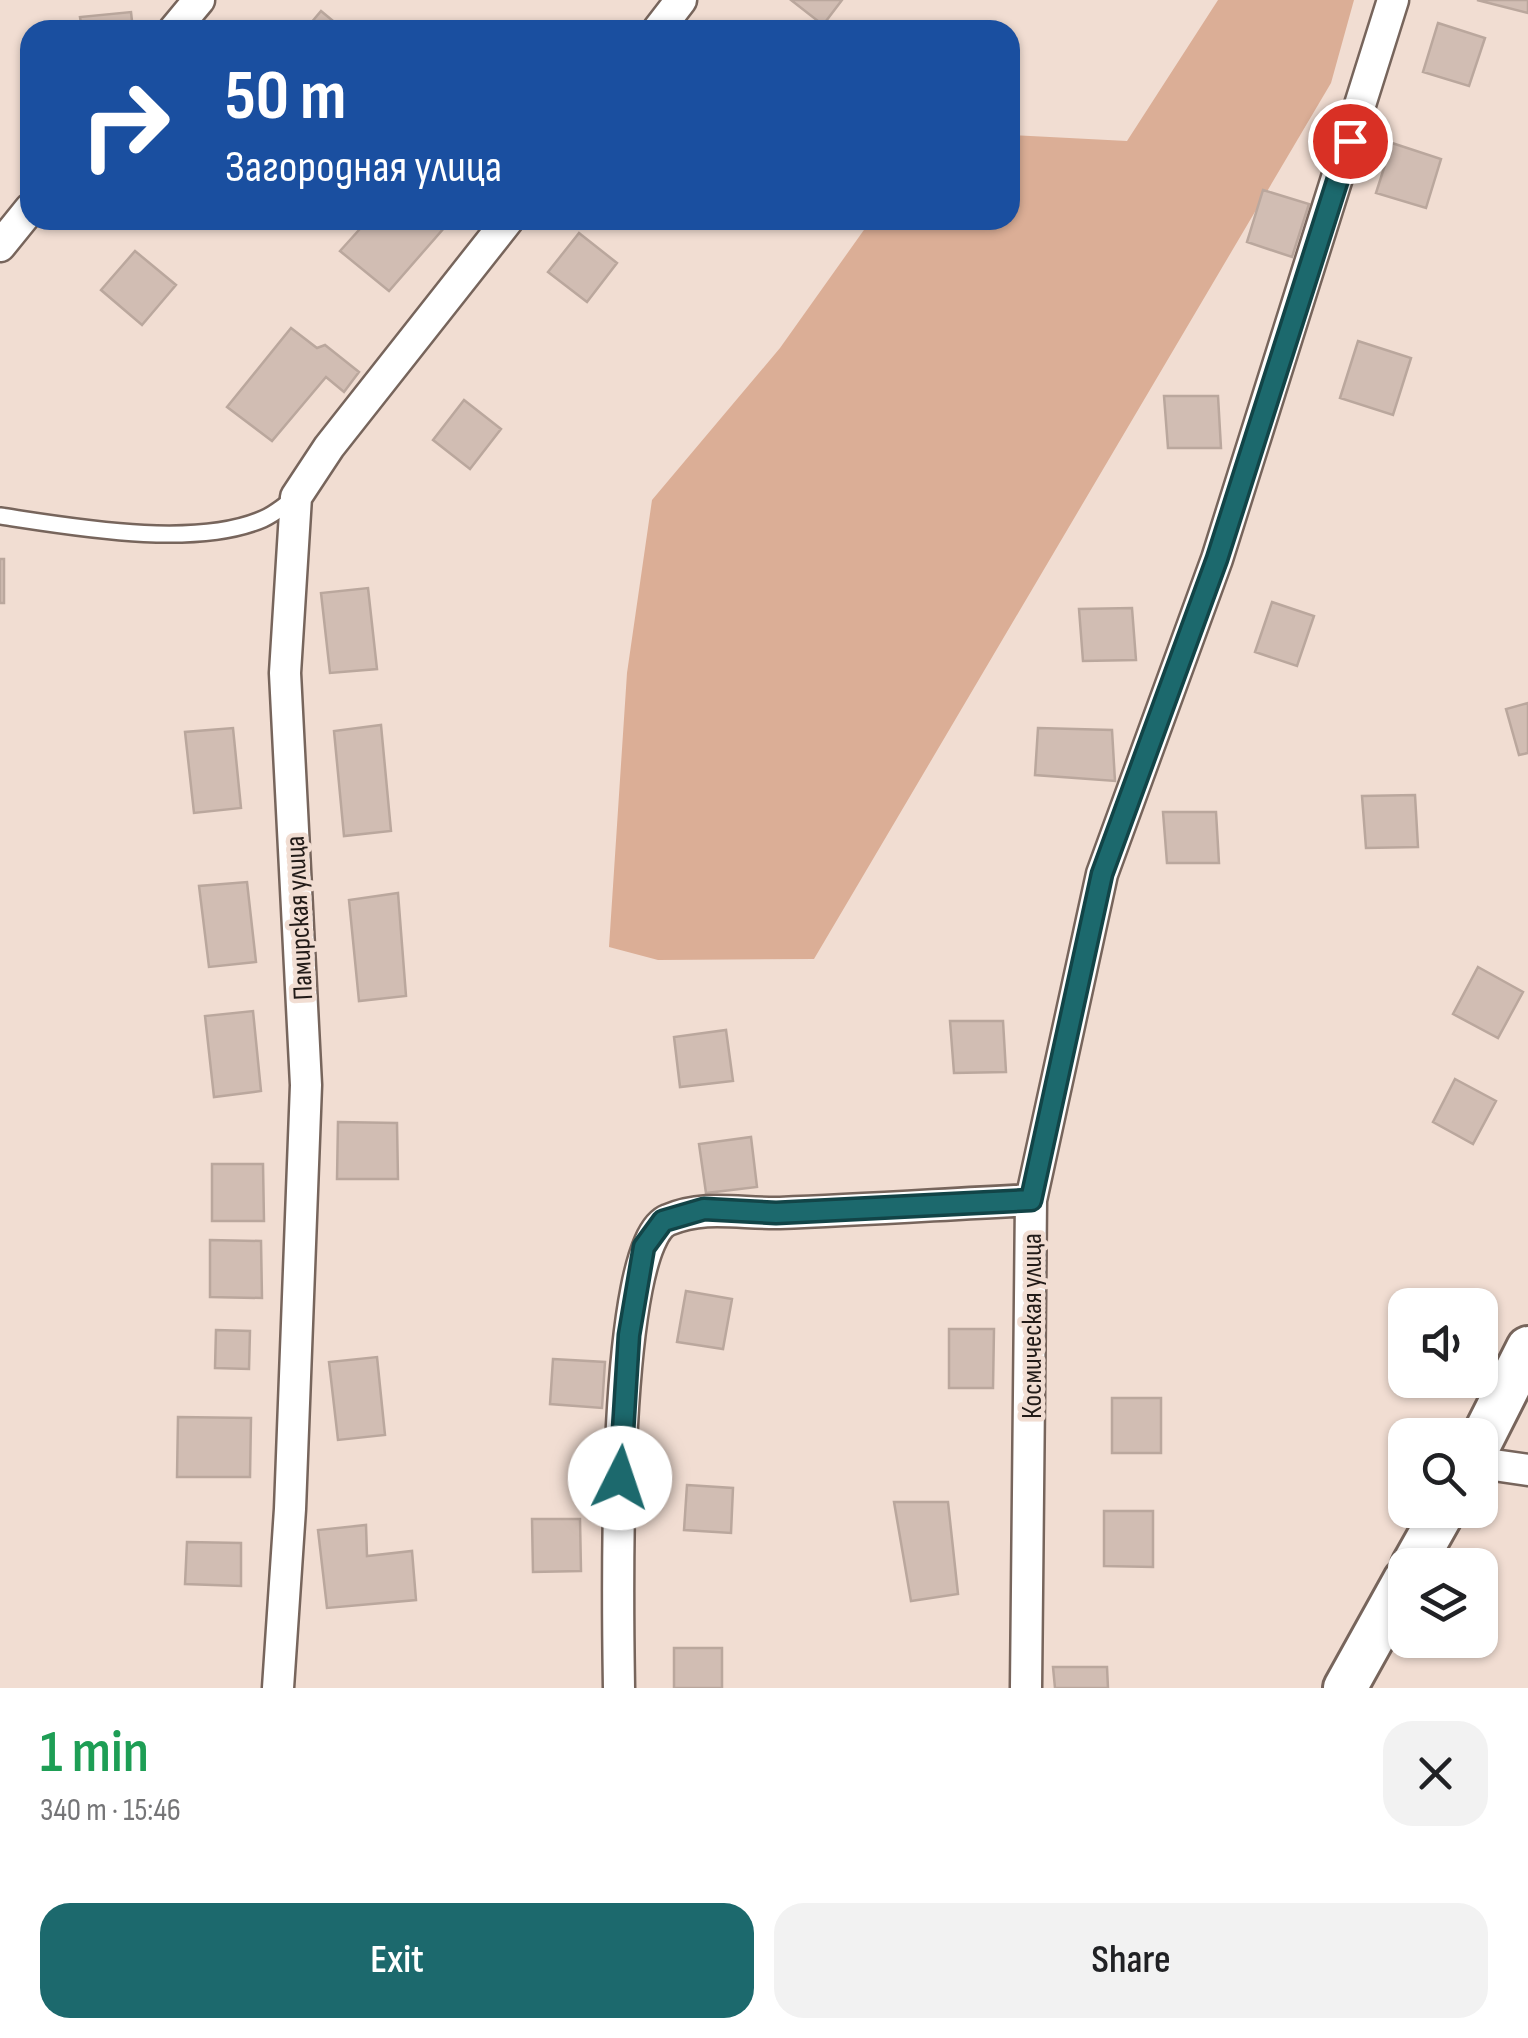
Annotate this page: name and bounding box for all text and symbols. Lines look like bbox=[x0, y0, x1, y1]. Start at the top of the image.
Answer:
text: 50 m bbox=[225, 55, 346, 139]
icon: right bbox=[60, 60, 190, 190]
pin bbox=[1308, 99, 1393, 184]
icon: arrive bbox=[1323, 114, 1378, 169]
text: Загородная улица bbox=[225, 140, 502, 195]
street label: Памирская улица bbox=[279, 835, 320, 1001]
street label: Космическая улица bbox=[1016, 1233, 1049, 1419]
map controls bbox=[1388, 1288, 1498, 1658]
button: sound bbox=[1388, 1288, 1498, 1398]
button: search bbox=[1388, 1418, 1498, 1528]
position arrow bbox=[568, 1426, 672, 1530]
button: layers bbox=[1388, 1548, 1498, 1658]
text: 1 min bbox=[40, 1717, 149, 1789]
button: close bbox=[1383, 1721, 1488, 1826]
text: 340 m · 15:46 bbox=[40, 1791, 181, 1830]
button: Exit bbox=[40, 1903, 754, 2018]
button: Share bbox=[774, 1903, 1488, 2018]

